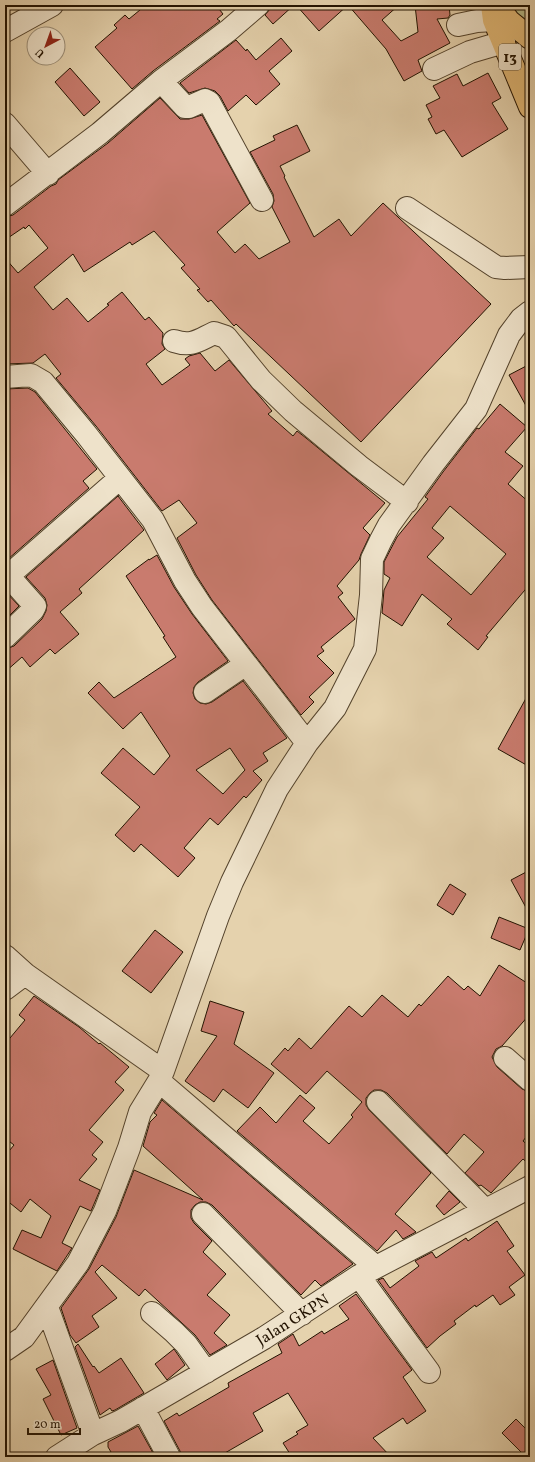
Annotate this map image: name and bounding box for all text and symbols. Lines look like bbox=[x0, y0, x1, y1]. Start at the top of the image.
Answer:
north arrow bbox=[26, 26, 66, 66]
text: U bbox=[32, 44, 48, 61]
road number: 13 bbox=[499, 44, 521, 70]
street label: Jalan GKPN bbox=[252, 1289, 334, 1352]
scale bar bbox=[28, 1410, 80, 1436]
text: 20 m bbox=[34, 1417, 61, 1433]

